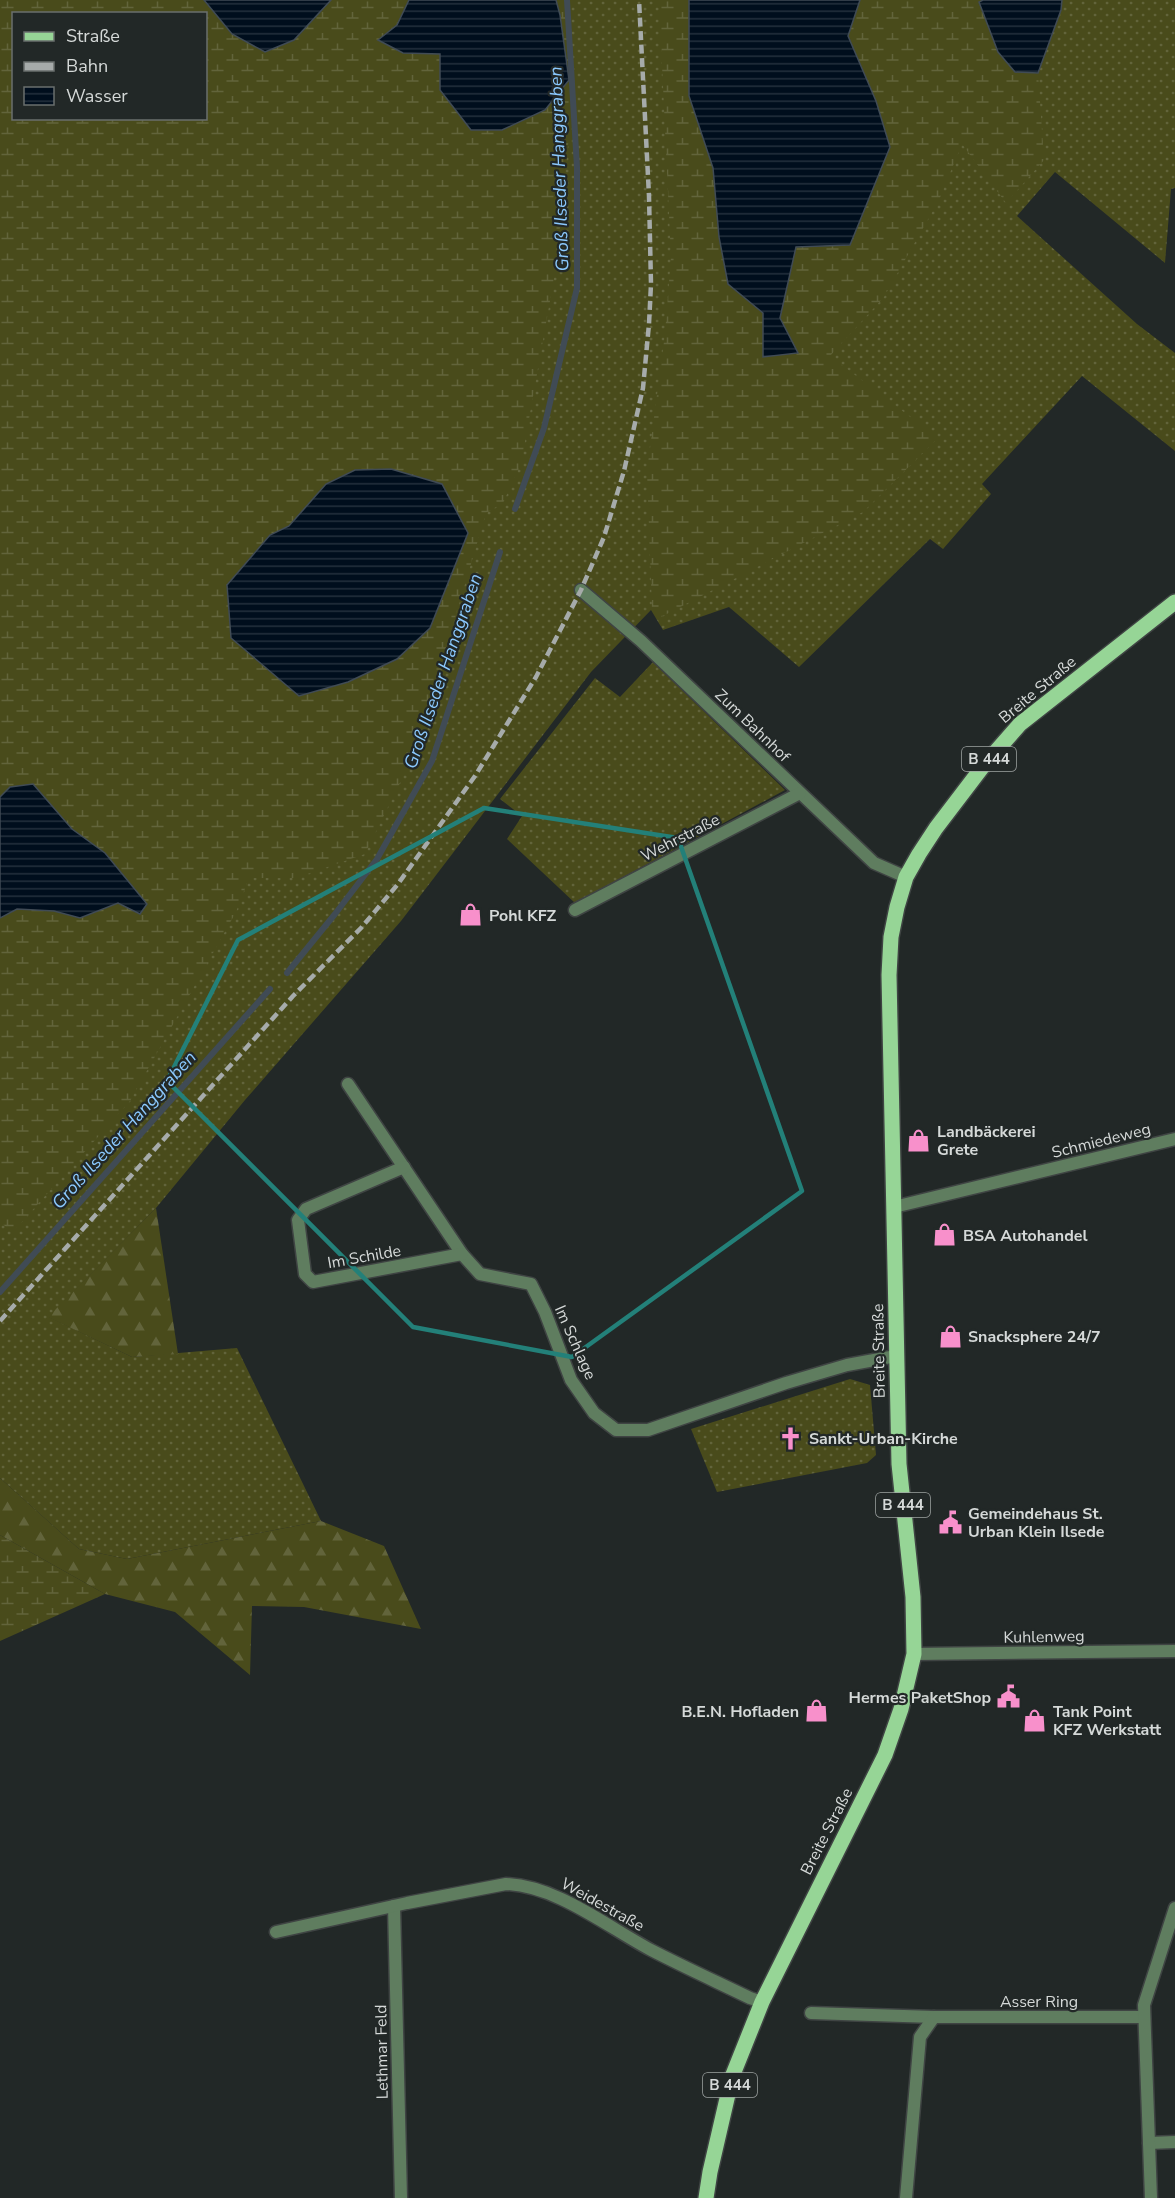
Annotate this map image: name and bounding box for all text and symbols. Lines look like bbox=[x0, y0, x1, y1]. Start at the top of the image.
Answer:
legend bbox=[12, 12, 207, 120]
text: Straße bbox=[66, 24, 120, 48]
text: Bahn bbox=[66, 54, 108, 78]
water label: Groß Ilseder Hanggraben bbox=[543, 66, 575, 272]
text: Wasser bbox=[66, 84, 128, 108]
water label: Groß Ilseder Hanggraben bbox=[398, 570, 488, 772]
street label: Breite Straße bbox=[994, 651, 1081, 729]
street label: Zum Bahnhof bbox=[710, 684, 795, 768]
road number: B 444 bbox=[962, 747, 1016, 771]
street label: Wehrstraße bbox=[637, 809, 724, 867]
shop icon: Pohl KFZ bbox=[458, 902, 484, 928]
place label: Pohl KFZ bbox=[489, 905, 556, 927]
water label: Groß Ilseder Hanggraben bbox=[46, 1046, 202, 1214]
street label: Schmiedeweg bbox=[1049, 1118, 1153, 1164]
place label: Landbäckerei Grete bbox=[937, 1121, 1036, 1161]
shop icon: Landbäckerei Grete bbox=[906, 1127, 932, 1153]
shop icon: BSA Autohandel bbox=[932, 1222, 958, 1248]
place label: BSA Autohandel bbox=[963, 1225, 1088, 1247]
street label: Im Schilde bbox=[326, 1240, 403, 1274]
street label: Im Schlage bbox=[549, 1302, 601, 1383]
street label: Breite Straße bbox=[867, 1303, 891, 1399]
shop icon: Snacksphere 24/7 bbox=[937, 1323, 963, 1349]
place label: Snacksphere 24/7 bbox=[968, 1326, 1101, 1348]
church icon: Sankt-Urban-Kirche bbox=[778, 1425, 804, 1451]
place label: Sankt-Urban-Kirche bbox=[809, 1428, 958, 1450]
road number: B 444 bbox=[876, 1493, 930, 1517]
place label: Gemeindehaus St. Urban Klein Ilsede bbox=[968, 1503, 1105, 1543]
public building icon: Gemeindehaus St. Urban Klein Ilsede bbox=[937, 1509, 963, 1535]
street label: Kuhlenweg bbox=[1003, 1625, 1085, 1649]
public building icon: Hermes PaketShop bbox=[996, 1684, 1022, 1710]
place label: Hermes PaketShop bbox=[849, 1687, 991, 1709]
shop icon: B.E.N. Hofladen bbox=[804, 1698, 830, 1724]
place label: B.E.N. Hofladen bbox=[681, 1701, 799, 1723]
place label: Tank Point KFZ Werkstatt bbox=[1053, 1701, 1162, 1741]
shop icon: Tank Point KFZ Werkstatt bbox=[1022, 1707, 1048, 1733]
street label: Breite Straße bbox=[796, 1784, 858, 1879]
street label: Weidestraße bbox=[557, 1873, 648, 1937]
street label: Asser Ring bbox=[1000, 1991, 1078, 2013]
street label: Lethmar Feld bbox=[370, 2004, 394, 2100]
road number: B 444 bbox=[703, 2073, 757, 2097]

